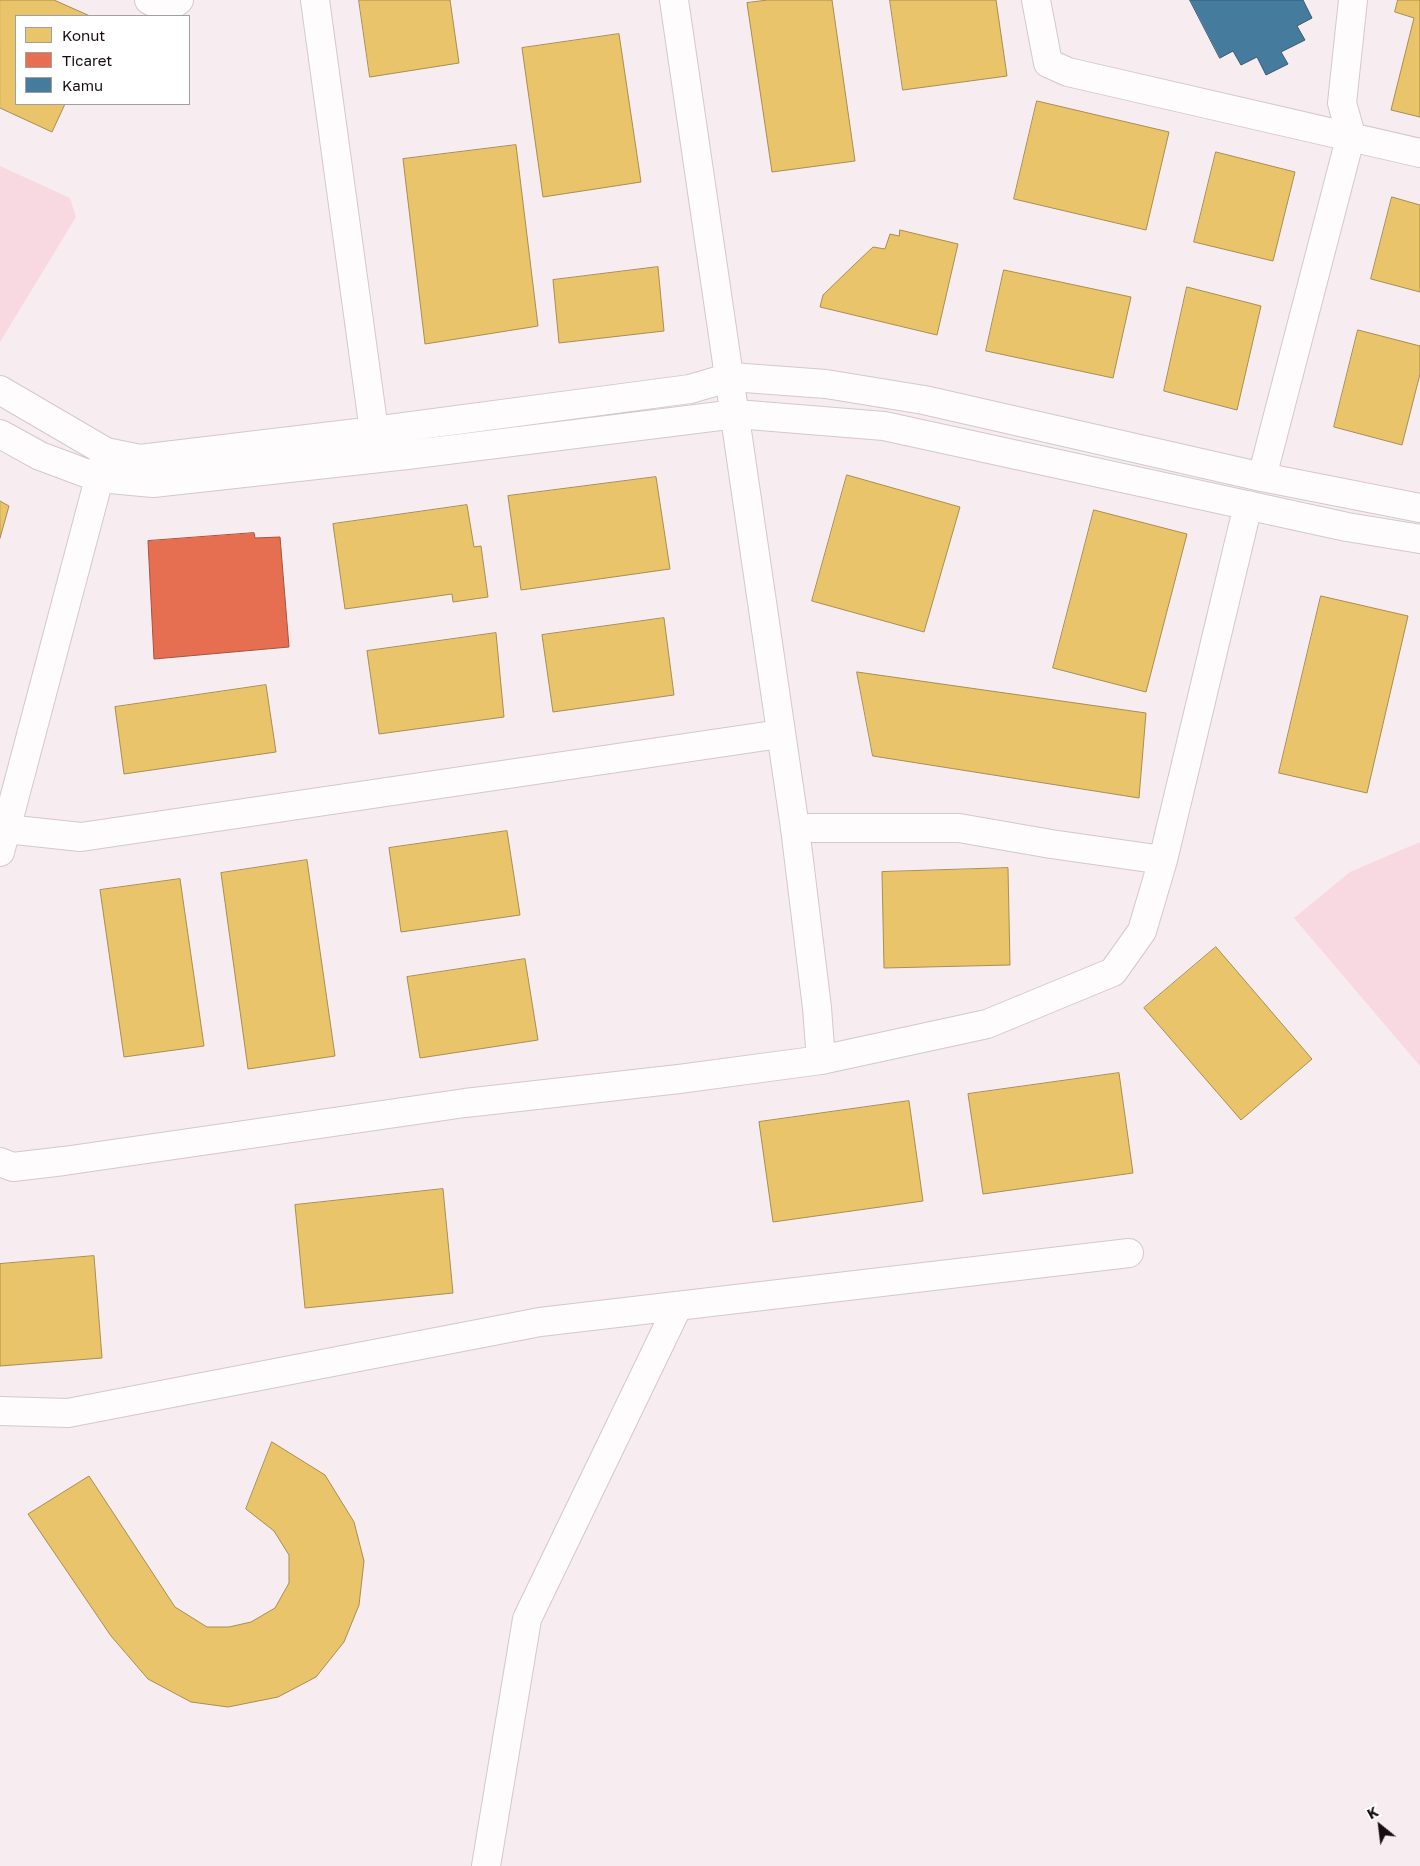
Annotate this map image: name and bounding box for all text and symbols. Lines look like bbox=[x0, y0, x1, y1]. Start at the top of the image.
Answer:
legend bbox=[15, 15, 190, 105]
text: Konut bbox=[62, 26, 105, 44]
text: Ticaret bbox=[62, 51, 112, 69]
text: Kamu bbox=[62, 76, 103, 94]
north arrow bbox=[1355, 1801, 1405, 1851]
text: K bbox=[1364, 1803, 1381, 1822]

